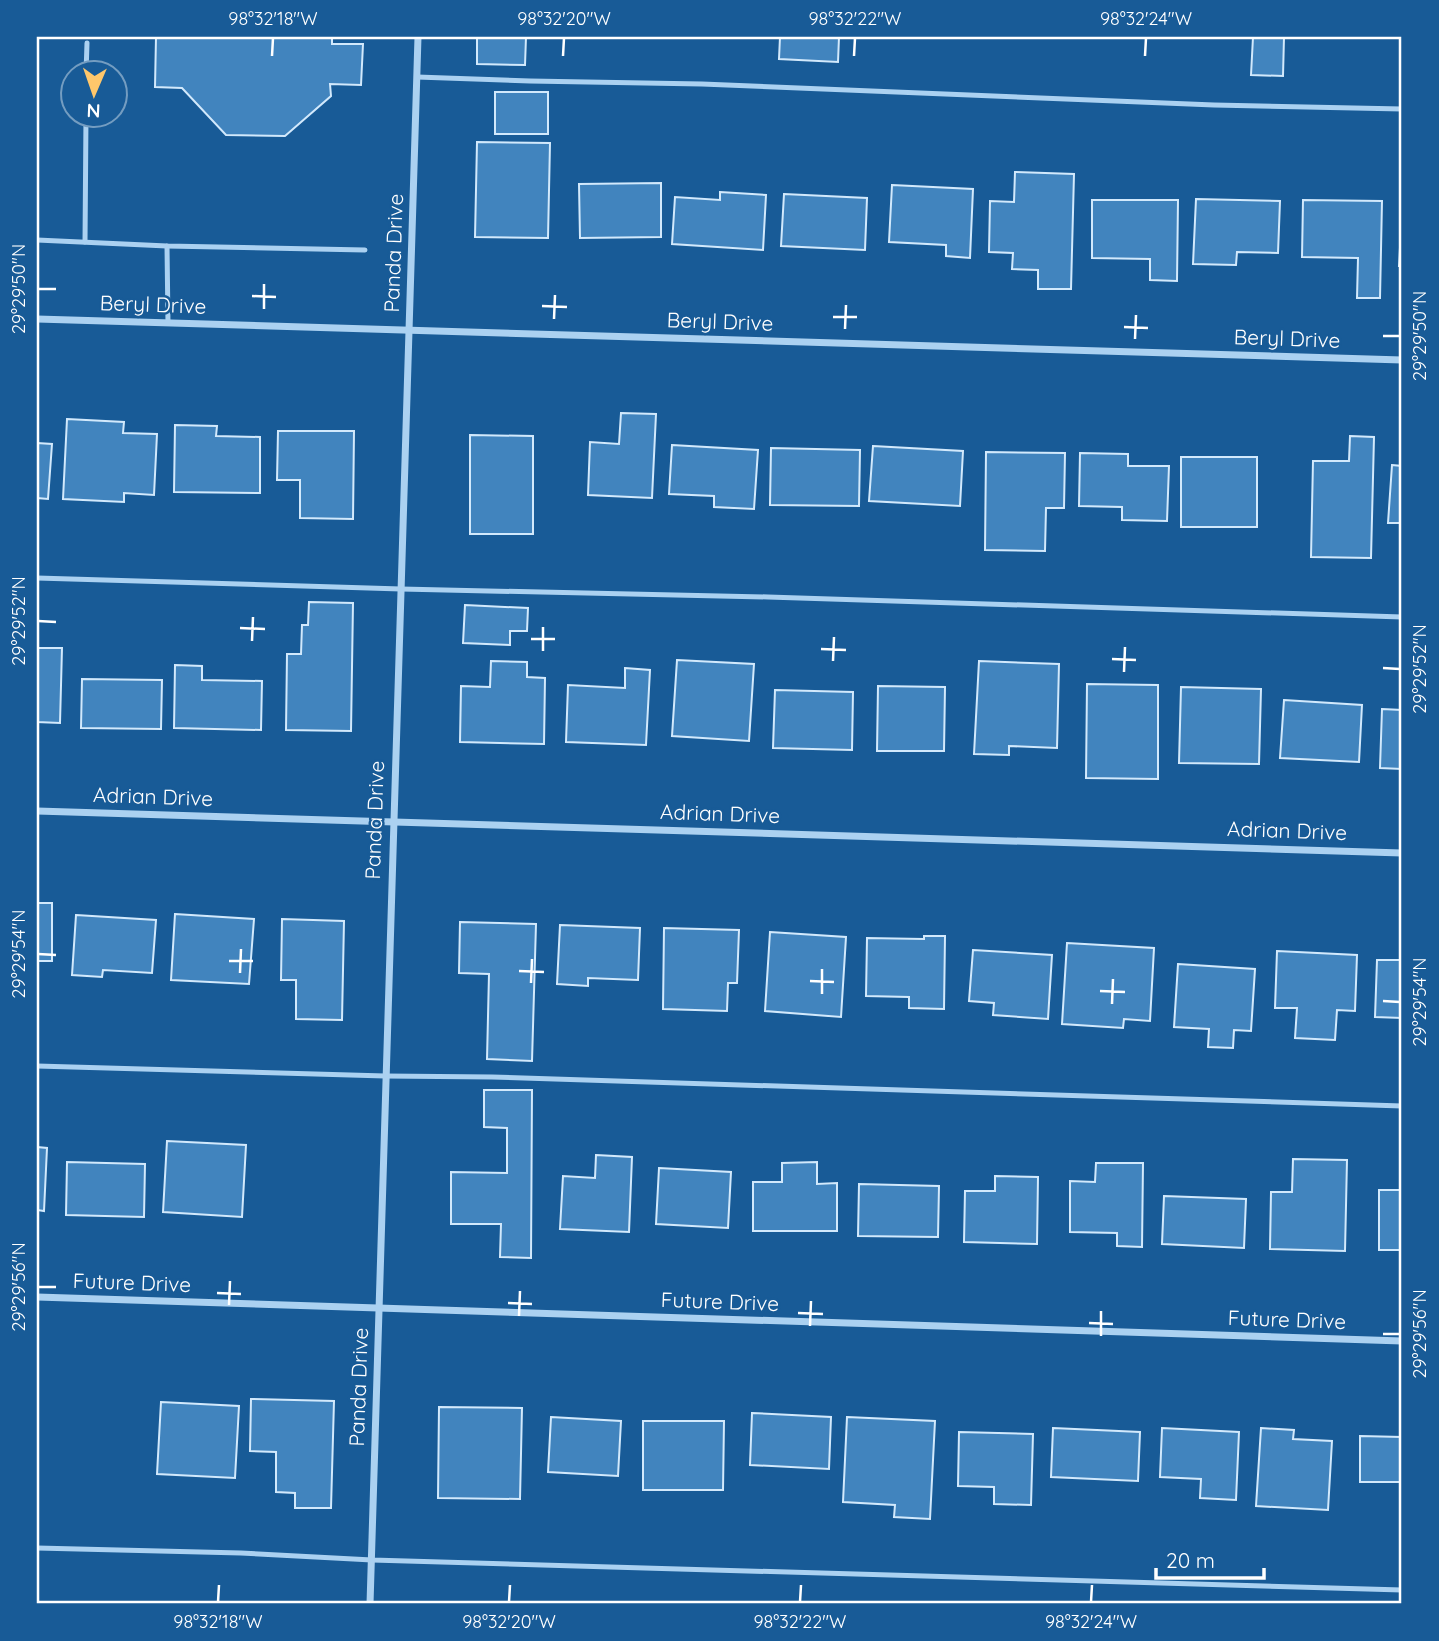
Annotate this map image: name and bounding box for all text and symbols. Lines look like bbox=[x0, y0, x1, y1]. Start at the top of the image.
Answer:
text: 98°32'18"W bbox=[228, 7, 318, 30]
text: 98°32'20"W bbox=[517, 7, 611, 30]
text: 98°32'22"W bbox=[809, 7, 901, 30]
text: 98°32'24"W bbox=[1100, 7, 1192, 30]
north arrow bbox=[60, 60, 130, 130]
text: N bbox=[86, 99, 101, 123]
street label: Panda Drive bbox=[378, 193, 408, 313]
text: 29°29'50"N bbox=[7, 244, 30, 334]
street label: Beryl Drive bbox=[99, 289, 207, 319]
text: 29°29'50"N bbox=[1408, 291, 1431, 381]
street label: Beryl Drive bbox=[666, 306, 774, 336]
street label: Beryl Drive bbox=[1233, 323, 1341, 353]
text: 29°29'52"N bbox=[7, 576, 30, 666]
text: 29°29'52"N bbox=[1408, 624, 1431, 714]
street label: Panda Drive bbox=[359, 760, 389, 880]
street label: Adrian Drive bbox=[93, 781, 213, 811]
street label: Adrian Drive bbox=[660, 798, 780, 828]
street label: Adrian Drive bbox=[1227, 815, 1347, 845]
text: 29°29'54"N bbox=[7, 910, 30, 998]
text: 29°29'54"N bbox=[1408, 958, 1431, 1046]
text: 29°29'56"N bbox=[7, 1243, 30, 1331]
street label: Future Drive bbox=[72, 1267, 192, 1297]
street label: Future Drive bbox=[660, 1286, 780, 1316]
text: 29°29'56"N bbox=[1408, 1290, 1431, 1378]
street label: Future Drive bbox=[1227, 1304, 1347, 1334]
street label: Panda Drive bbox=[343, 1327, 373, 1447]
scale bar bbox=[1156, 1536, 1264, 1580]
text: 20 m bbox=[1166, 1547, 1215, 1573]
text: 98°32'18"W bbox=[173, 1610, 263, 1633]
text: 98°32'20"W bbox=[462, 1610, 556, 1633]
text: 98°32'22"W bbox=[754, 1610, 846, 1633]
text: 98°32'24"W bbox=[1045, 1610, 1137, 1633]

